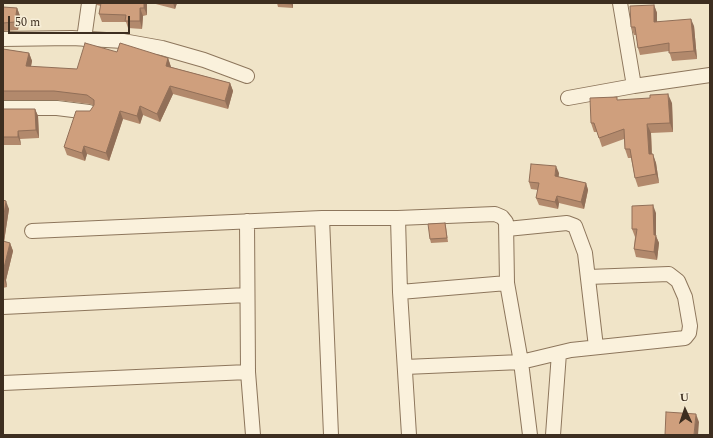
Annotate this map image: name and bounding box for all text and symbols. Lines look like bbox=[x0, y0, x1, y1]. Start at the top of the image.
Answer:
scale bar bbox=[10, 8, 132, 34]
text: 50 m bbox=[15, 13, 40, 32]
text: U bbox=[679, 389, 689, 406]
north arrow bbox=[665, 390, 705, 430]

